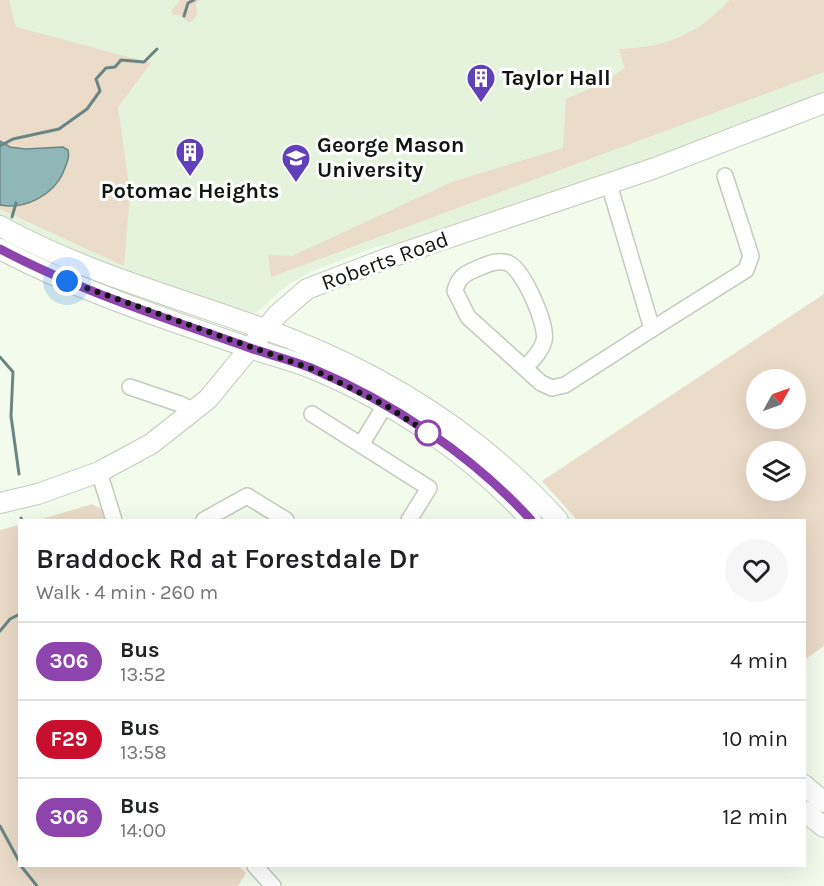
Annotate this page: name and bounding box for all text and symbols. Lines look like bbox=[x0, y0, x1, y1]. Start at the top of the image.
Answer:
building icon: Taylor Hall bbox=[465, 62, 497, 104]
place label: Taylor Hall bbox=[502, 65, 611, 91]
place label: George Mason University bbox=[317, 132, 464, 183]
building icon: Potomac Heights bbox=[174, 136, 206, 178]
school or university icon: George Mason University bbox=[280, 142, 312, 184]
place label: Potomac Heights bbox=[101, 178, 279, 204]
street label: Roberts Road bbox=[318, 226, 452, 296]
your location bbox=[52, 266, 82, 296]
north arrow bbox=[746, 369, 806, 429]
map controls bbox=[746, 369, 806, 501]
unlabelled marker bbox=[415, 420, 441, 446]
button: layers bbox=[746, 441, 806, 501]
button: heart bbox=[725, 539, 788, 602]
text: Braddock Rd at Forestdale Dr bbox=[36, 542, 418, 575]
text: Walk · 4 min · 260 m bbox=[36, 581, 218, 604]
text: Bus bbox=[120, 637, 160, 663]
text: 4 min bbox=[730, 648, 788, 674]
text: 306 bbox=[49, 649, 89, 673]
text: 13:52 bbox=[120, 663, 166, 686]
text: Bus bbox=[120, 715, 160, 741]
text: 10 min bbox=[722, 726, 788, 752]
text: F29 bbox=[51, 727, 88, 751]
text: 13:58 bbox=[120, 741, 167, 764]
text: Bus bbox=[120, 793, 160, 819]
text: 12 min bbox=[722, 804, 788, 830]
text: 306 bbox=[49, 805, 89, 829]
text: 14:00 bbox=[120, 819, 166, 842]

